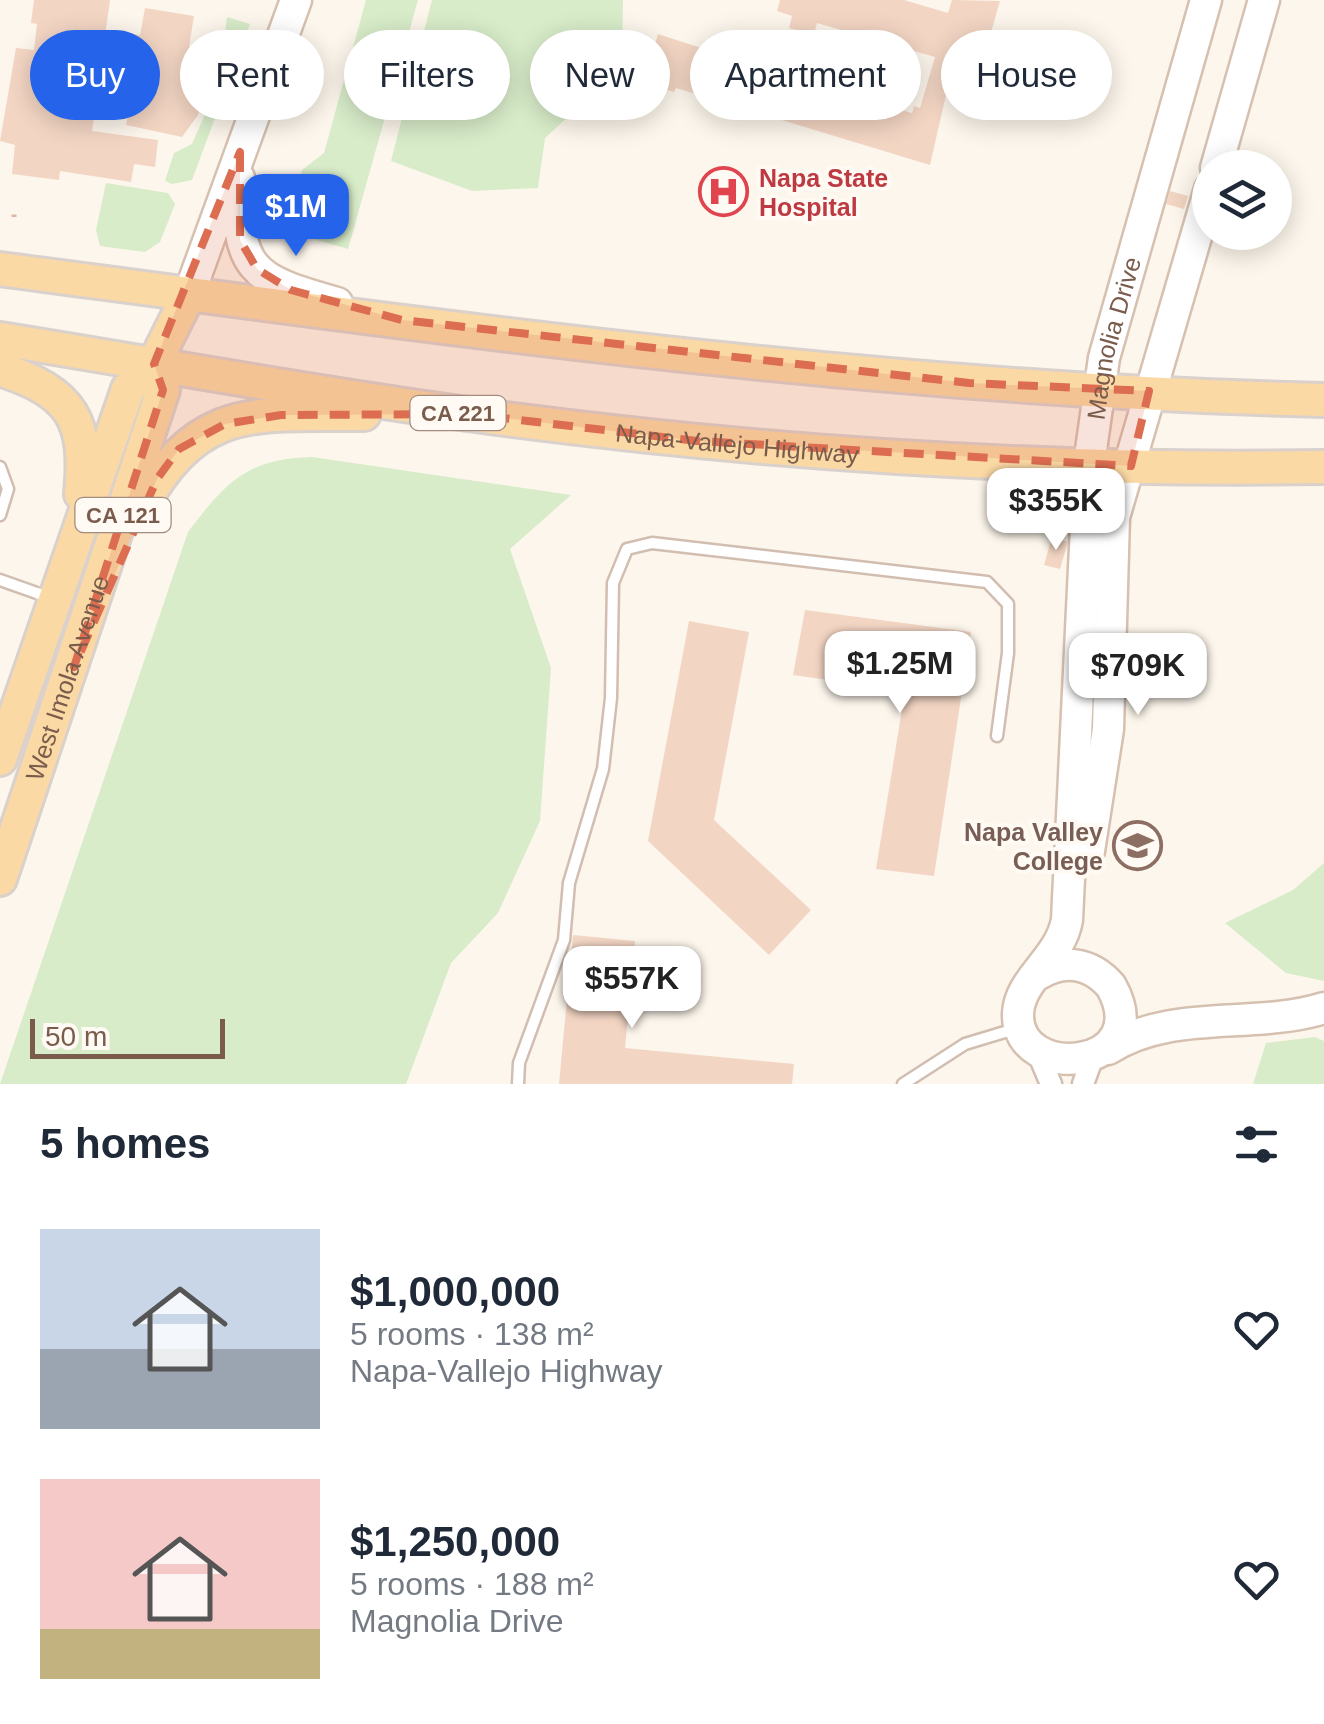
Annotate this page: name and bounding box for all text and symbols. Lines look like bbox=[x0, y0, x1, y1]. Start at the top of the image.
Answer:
chip: Buy bbox=[30, 30, 160, 120]
chip: Rent bbox=[180, 30, 324, 120]
chip: Filters bbox=[344, 30, 510, 120]
chip: New bbox=[530, 30, 670, 120]
chip: Apartment bbox=[690, 30, 921, 120]
chip: House bbox=[941, 30, 1112, 120]
map controls bbox=[1192, 150, 1292, 250]
button: layers bbox=[1192, 150, 1292, 250]
place label: Napa State Hospital bbox=[759, 164, 888, 221]
hospital icon: Napa State Hospital bbox=[698, 166, 750, 218]
pin: $1M bbox=[248, 174, 344, 259]
text: $1M bbox=[265, 188, 327, 224]
street label: Magnolia Drive bbox=[1081, 254, 1146, 422]
road number: CA 221 bbox=[410, 396, 506, 430]
street label: Napa-Vallejo Highway bbox=[614, 418, 860, 468]
pin: $355K bbox=[986, 468, 1126, 553]
text: $355K bbox=[1009, 482, 1103, 518]
road number: CA 121 bbox=[76, 498, 170, 532]
street label: West Imola Avenue bbox=[20, 572, 114, 784]
pin: $1.25M bbox=[819, 631, 981, 716]
pin: $709K bbox=[1068, 633, 1208, 718]
text: $1.25M bbox=[847, 645, 953, 681]
text: $709K bbox=[1091, 647, 1185, 683]
place label: Napa Valley College bbox=[964, 818, 1103, 875]
school or university icon: Napa Valley College bbox=[1112, 820, 1164, 872]
pin: $557K bbox=[562, 946, 702, 1031]
text: $557K bbox=[585, 960, 679, 996]
scale bar bbox=[30, 1014, 225, 1058]
text: 50 m bbox=[45, 1021, 107, 1052]
icon: filters bbox=[1229, 1117, 1284, 1172]
text: 5 homes bbox=[40, 1120, 210, 1167]
text: $1,000,000 bbox=[350, 1268, 560, 1315]
icon: home bbox=[120, 1269, 240, 1389]
icon: heart bbox=[1229, 1302, 1284, 1357]
text: 5 rooms · 138 m² bbox=[350, 1316, 594, 1352]
text: Napa-Vallejo Highway bbox=[350, 1353, 662, 1389]
text: $1,250,000 bbox=[350, 1518, 560, 1565]
icon: home bbox=[120, 1519, 240, 1639]
icon: heart bbox=[1229, 1552, 1284, 1607]
text: 5 rooms · 188 m² bbox=[350, 1566, 594, 1602]
text: Magnolia Drive bbox=[350, 1603, 563, 1639]

